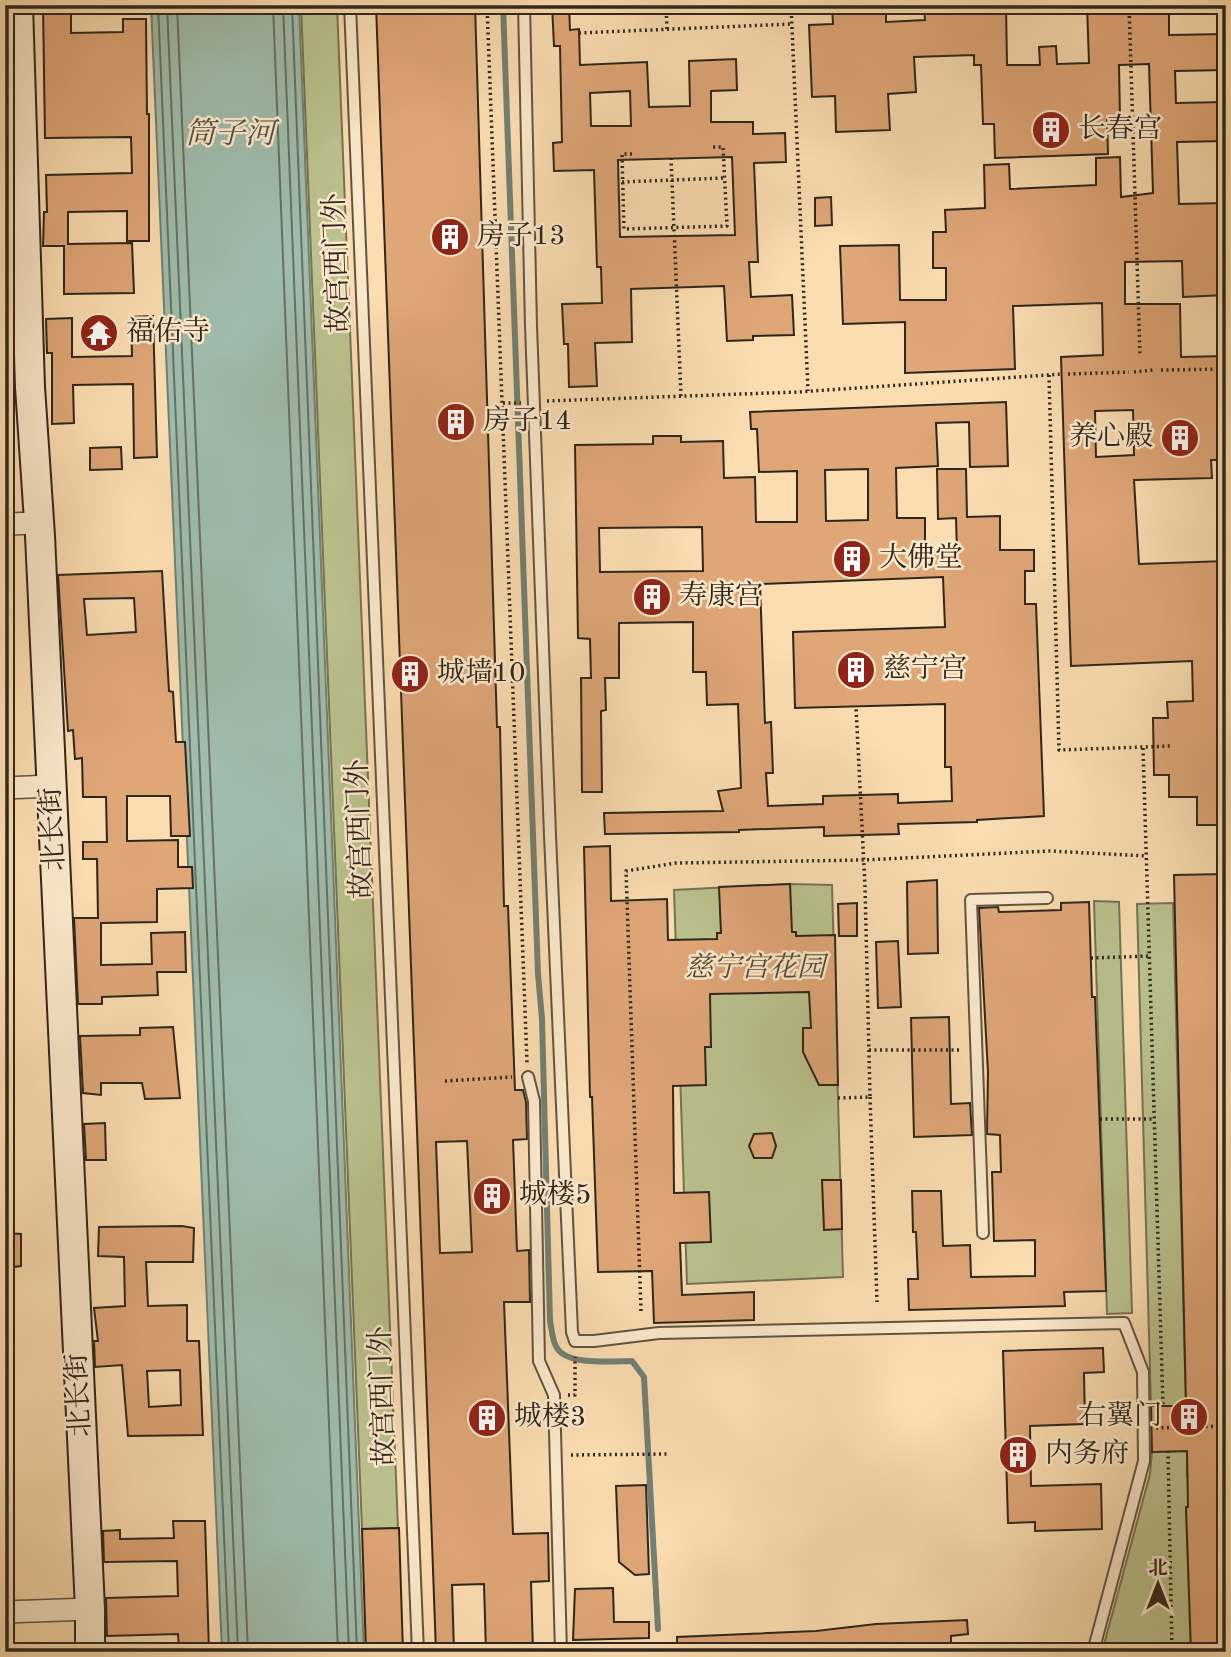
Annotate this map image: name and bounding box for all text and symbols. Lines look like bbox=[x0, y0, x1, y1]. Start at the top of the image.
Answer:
building icon: 长春宫 bbox=[1030, 109, 1072, 151]
place label: 长春宫 bbox=[1078, 113, 1162, 144]
water label: 筒子河 bbox=[185, 117, 280, 150]
street label: 故宫西门外 bbox=[319, 193, 354, 334]
building icon: 房子13 bbox=[429, 216, 471, 258]
place label: 房子13 bbox=[477, 220, 565, 251]
temple icon: 福佑寺 bbox=[78, 312, 120, 354]
place label: 福佑寺 bbox=[126, 316, 210, 347]
building icon: 房子14 bbox=[435, 401, 477, 443]
place label: 房子14 bbox=[483, 405, 571, 436]
building icon: 养心殿 bbox=[1159, 417, 1201, 459]
place label: 养心殿 bbox=[1069, 421, 1153, 452]
building icon: 大佛堂 bbox=[831, 538, 873, 580]
place label: 大佛堂 bbox=[879, 542, 963, 573]
building icon: 寿康宫 bbox=[631, 576, 673, 618]
place label: 寿康宫 bbox=[679, 580, 763, 611]
building icon: 慈宁宫 bbox=[835, 649, 877, 691]
building icon: 城墙10 bbox=[389, 653, 431, 695]
place label: 慈宁宫 bbox=[883, 653, 967, 684]
place label: 城墙10 bbox=[437, 657, 525, 688]
street label: 故宫西门外 bbox=[342, 759, 377, 900]
street label: 北长街 bbox=[35, 786, 70, 872]
park label: 慈宁宫花园 bbox=[685, 952, 829, 983]
building icon: 城楼5 bbox=[471, 1175, 513, 1217]
place label: 城楼5 bbox=[519, 1179, 591, 1210]
street label: 故宫西门外 bbox=[365, 1326, 400, 1467]
street label: 北长街 bbox=[61, 1352, 96, 1438]
building icon: 右翼门 bbox=[1168, 1396, 1210, 1438]
building icon: 城楼3 bbox=[466, 1397, 508, 1439]
place label: 右翼门 bbox=[1078, 1400, 1162, 1431]
place label: 城楼3 bbox=[514, 1401, 586, 1432]
building icon: 内务府 bbox=[997, 1434, 1039, 1476]
place label: 内务府 bbox=[1045, 1438, 1129, 1469]
north arrow bbox=[1122, 1548, 1192, 1618]
text: 北 bbox=[1148, 1558, 1168, 1579]

